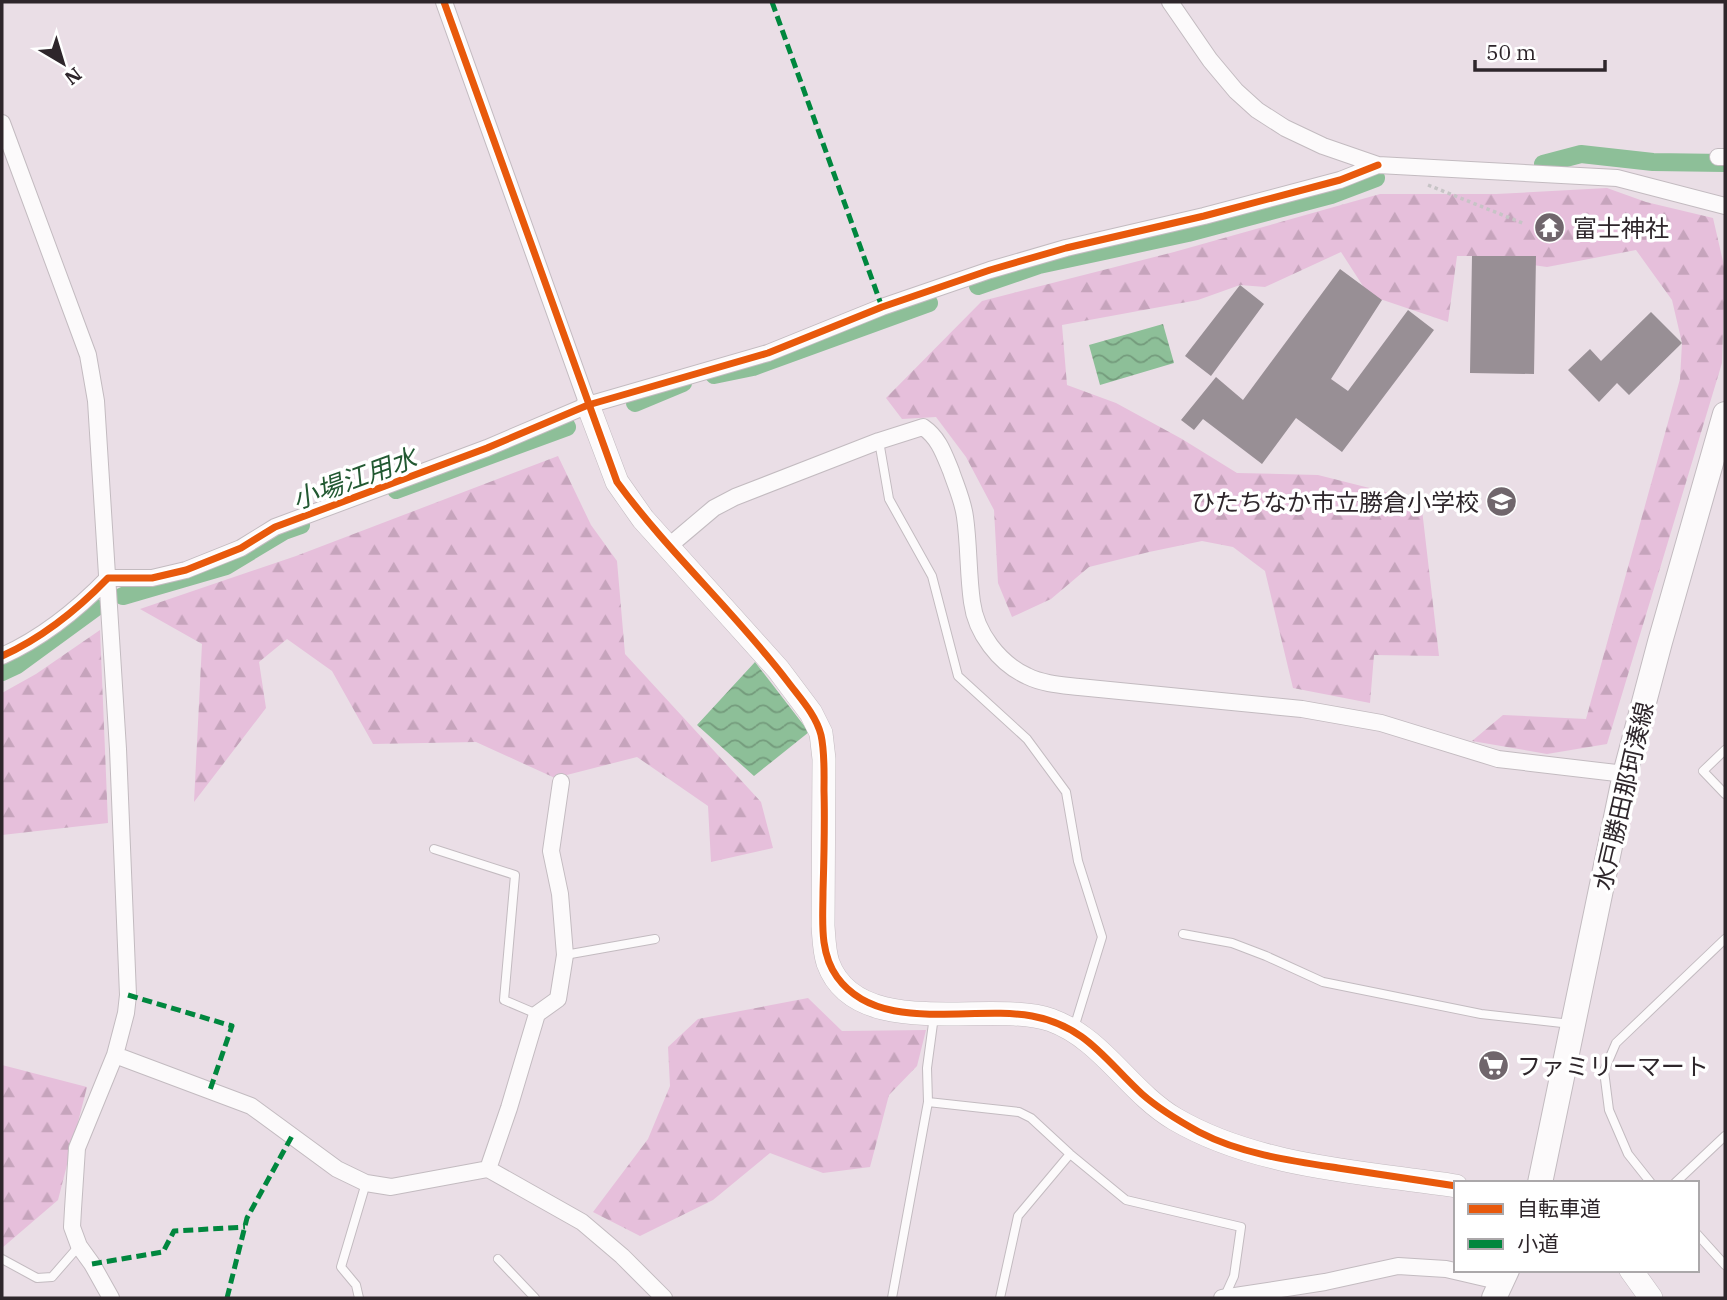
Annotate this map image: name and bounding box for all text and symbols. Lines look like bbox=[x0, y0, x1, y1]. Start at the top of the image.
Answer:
north arrow bbox=[28, 28, 98, 98]
scale bar bbox=[1475, 28, 1604, 72]
text: 50 m bbox=[1486, 38, 1536, 66]
text: N bbox=[60, 62, 87, 90]
temple icon: 富士神社 bbox=[1533, 211, 1567, 245]
place label: 富士神社 bbox=[1573, 212, 1669, 244]
water label: 小場江用水 bbox=[287, 439, 424, 516]
school or university icon: ひたちなか市立勝倉小学校 bbox=[1485, 485, 1519, 519]
place label: ひたちなか市立勝倉小学校 bbox=[1191, 486, 1479, 518]
street label: 水戸勝田那珂湊線 bbox=[1586, 699, 1660, 893]
supermarket icon: ファミリーマート bbox=[1477, 1049, 1511, 1083]
place label: ファミリーマート bbox=[1517, 1050, 1709, 1082]
legend bbox=[1454, 1181, 1699, 1272]
text: 自転車道 bbox=[1517, 1194, 1601, 1222]
text: 小道 bbox=[1517, 1229, 1559, 1257]

